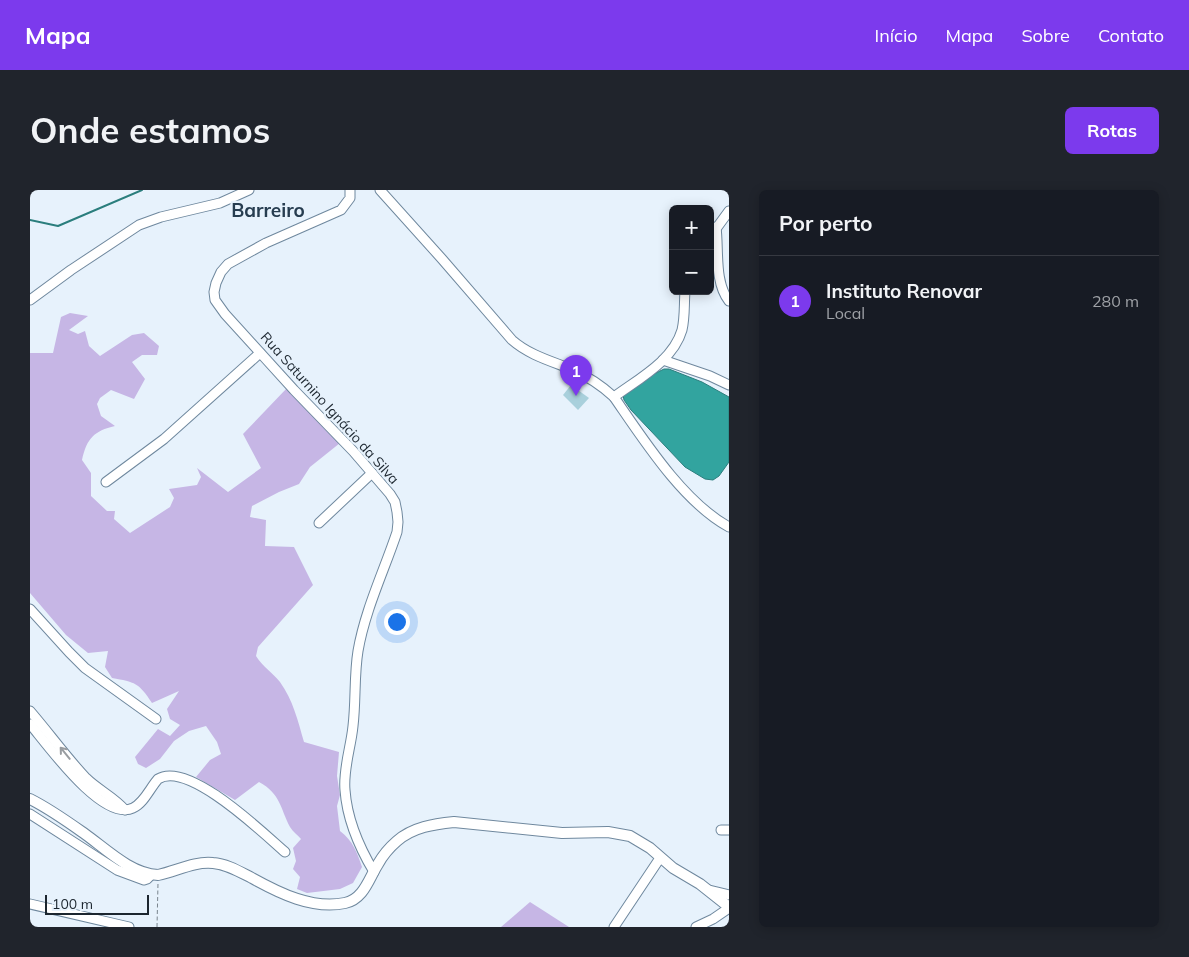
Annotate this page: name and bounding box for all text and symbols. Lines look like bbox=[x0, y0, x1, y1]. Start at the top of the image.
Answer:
text: Mapa bbox=[25, 20, 91, 50]
text: Início bbox=[875, 24, 918, 47]
text: Mapa bbox=[946, 24, 993, 47]
text: Sobre bbox=[1021, 24, 1070, 47]
text: Contato bbox=[1098, 24, 1164, 47]
button: Rotas bbox=[1065, 107, 1159, 154]
text: Onde estamos bbox=[30, 108, 270, 152]
district label: Barreiro bbox=[231, 198, 305, 222]
map controls bbox=[669, 205, 714, 295]
button: + bbox=[669, 205, 714, 250]
text: Por perto bbox=[779, 210, 873, 236]
button: − bbox=[669, 250, 714, 295]
text: Instituto Renovar bbox=[826, 279, 982, 303]
text: 1 bbox=[790, 291, 800, 311]
text: 280 m bbox=[1092, 291, 1139, 311]
text: Local bbox=[826, 303, 865, 323]
street label: Rua Saturnino Ignácio da Silva bbox=[257, 328, 403, 488]
pin: 1 bbox=[560, 355, 592, 396]
your location bbox=[384, 609, 410, 635]
one-way arrow bbox=[60, 747, 71, 760]
scale bar bbox=[45, 892, 149, 915]
text: 100 m bbox=[52, 895, 93, 913]

